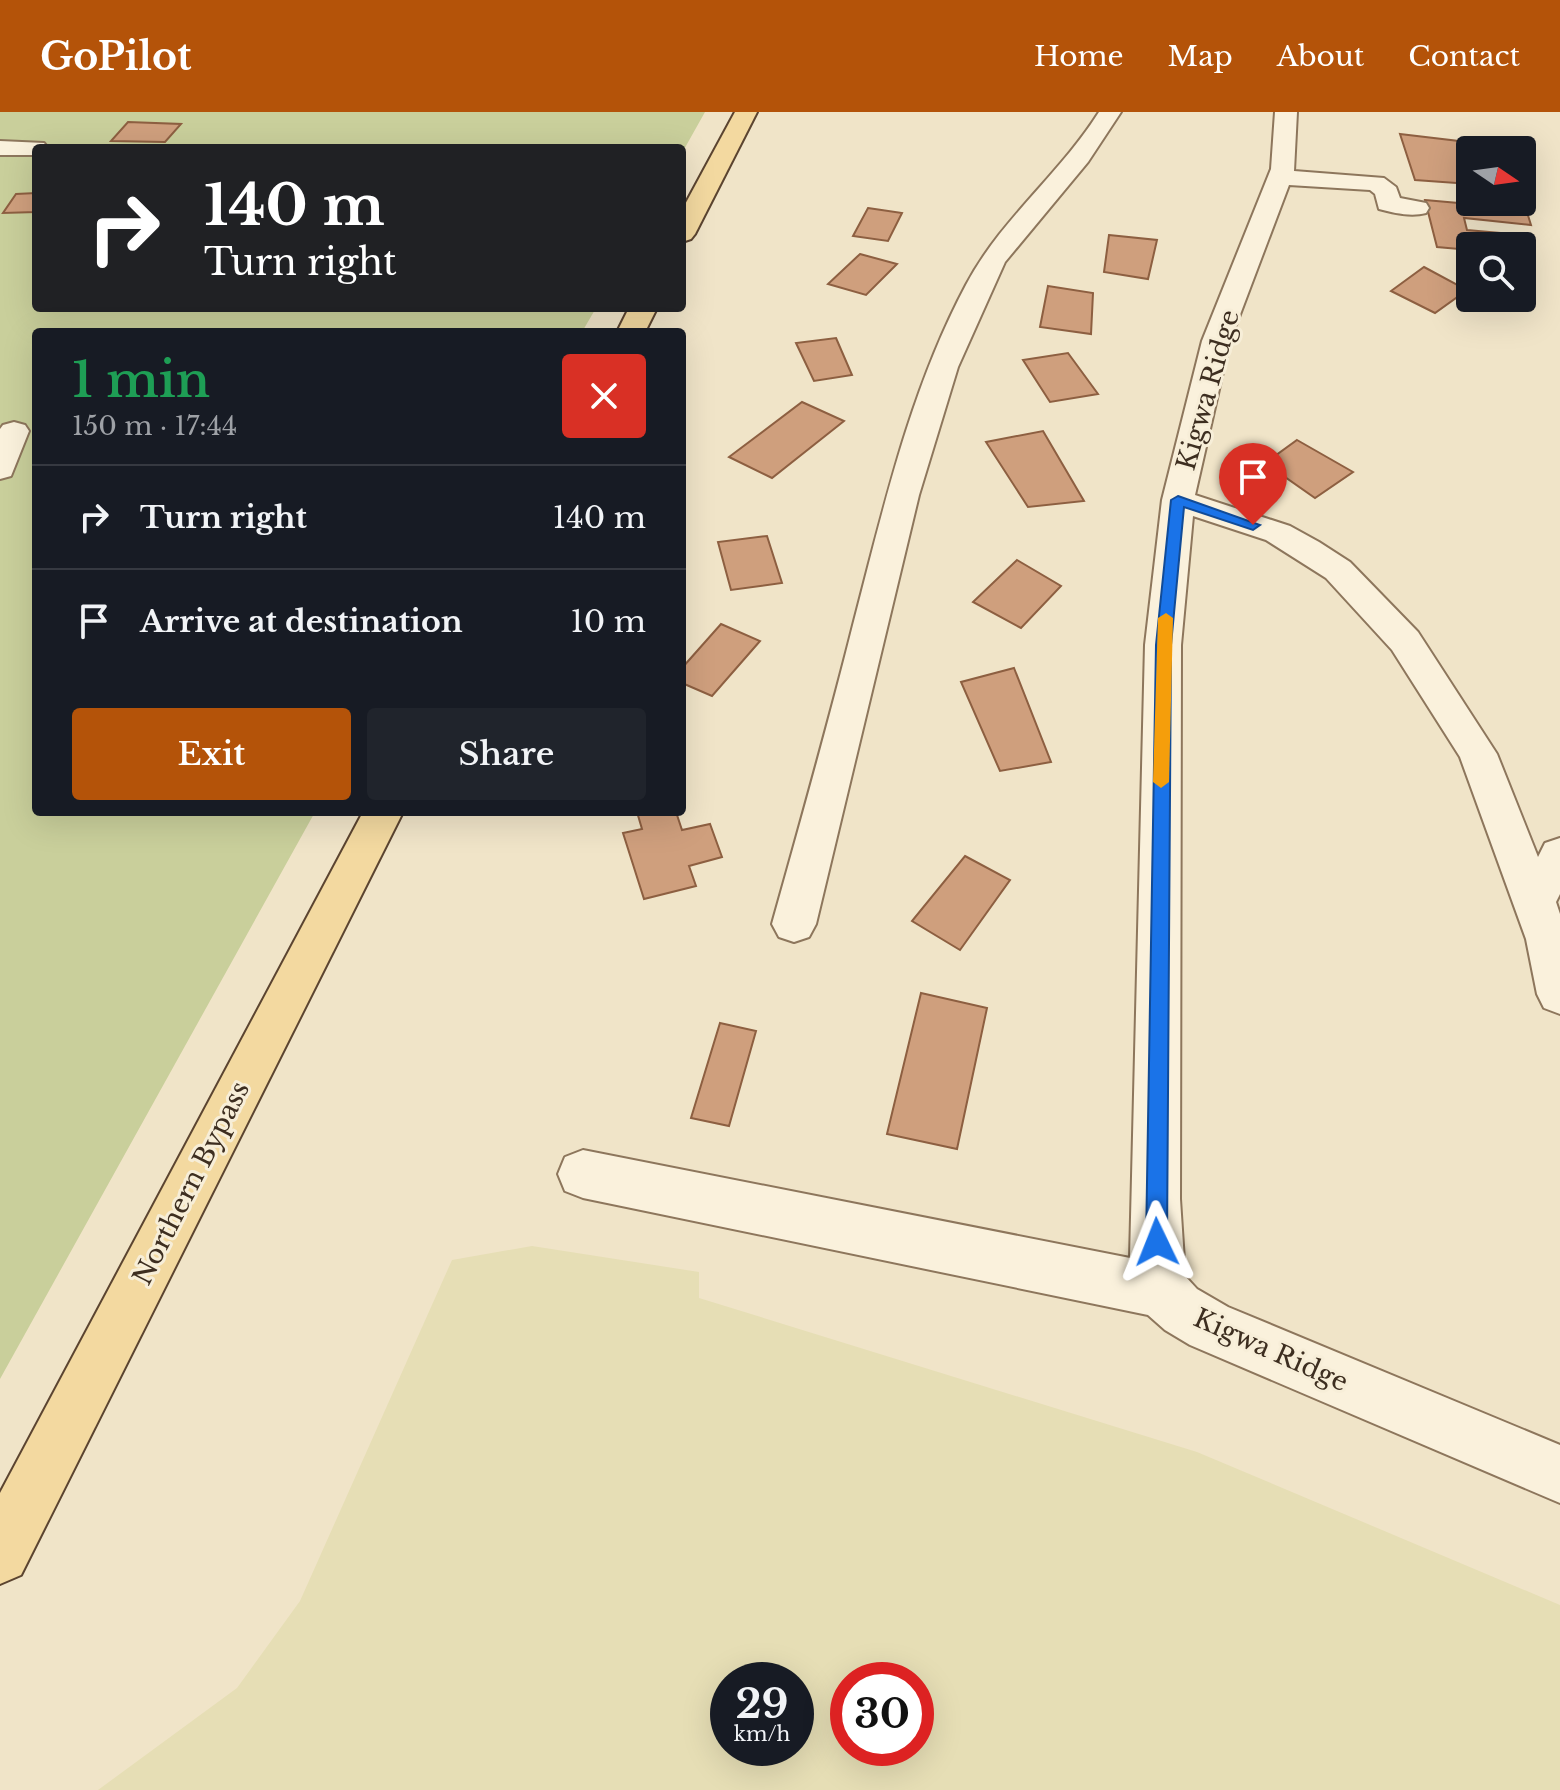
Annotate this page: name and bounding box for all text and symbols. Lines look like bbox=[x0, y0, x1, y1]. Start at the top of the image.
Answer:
text: GoPilot bbox=[40, 33, 192, 80]
text: Home bbox=[1034, 39, 1124, 74]
text: Map bbox=[1168, 39, 1233, 74]
text: About bbox=[1277, 39, 1364, 74]
text: Contact bbox=[1408, 39, 1520, 74]
north arrow bbox=[1456, 136, 1536, 216]
map controls bbox=[1456, 136, 1536, 312]
text: 140 m bbox=[204, 171, 385, 240]
icon: right bbox=[72, 176, 176, 280]
button: search bbox=[1456, 232, 1536, 312]
text: Turn right bbox=[204, 240, 397, 285]
street label: Kigwa Ridge bbox=[1170, 306, 1246, 474]
text: 1 min bbox=[72, 350, 210, 410]
button: close bbox=[562, 354, 646, 438]
text: 150 m · 17:44 bbox=[72, 410, 237, 442]
pin bbox=[1219, 443, 1287, 525]
icon: arrive bbox=[1231, 455, 1275, 499]
icon: right bbox=[72, 495, 116, 539]
text: Turn right bbox=[140, 499, 307, 536]
text: 140 m bbox=[553, 499, 646, 536]
icon: arrive bbox=[72, 599, 116, 643]
text: Arrive at destination bbox=[140, 603, 463, 640]
text: 10 m bbox=[570, 603, 646, 640]
button: Exit bbox=[72, 708, 351, 800]
button: Share bbox=[367, 708, 646, 800]
street label: Northern Bypass bbox=[126, 1076, 256, 1290]
position arrow bbox=[1115, 1200, 1199, 1284]
street label: Kigwa Ridge bbox=[1189, 1302, 1353, 1398]
speed limit sign: 30 bbox=[830, 1662, 934, 1766]
text: 29 bbox=[736, 1679, 789, 1729]
text: km/h bbox=[734, 1722, 790, 1746]

